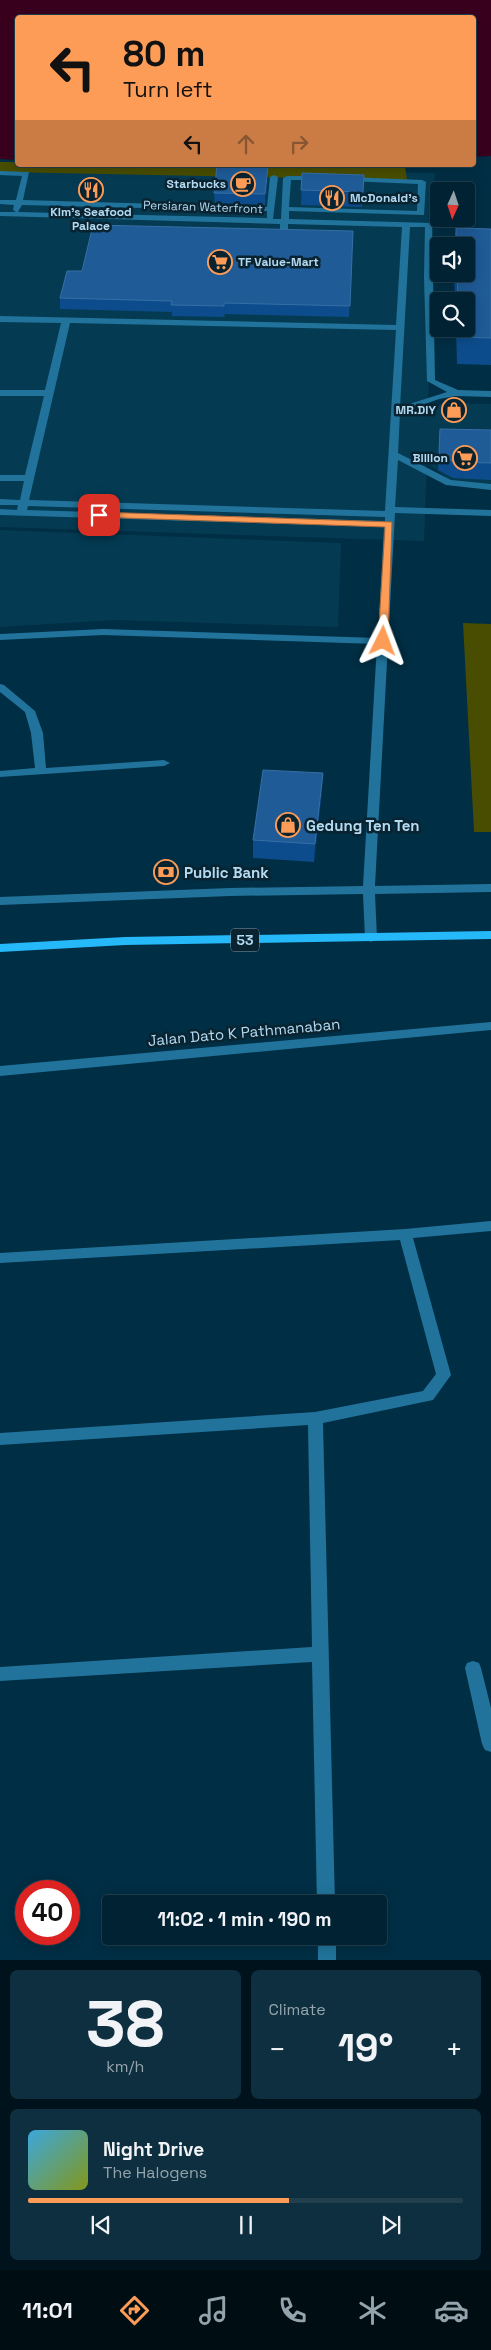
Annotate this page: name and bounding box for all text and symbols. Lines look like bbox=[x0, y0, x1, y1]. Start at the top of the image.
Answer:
text: 80 m bbox=[123, 32, 205, 76]
icon: left bbox=[40, 35, 105, 100]
text: Turn left bbox=[123, 75, 213, 103]
icon: left bbox=[179, 130, 207, 158]
icon: ahead bbox=[232, 130, 260, 158]
icon: right bbox=[285, 130, 313, 158]
cafe icon: Starbucks bbox=[230, 171, 256, 197]
place label: Starbucks bbox=[167, 176, 226, 192]
restaurant icon: Kim's Seafood Palace bbox=[78, 177, 104, 203]
north arrow bbox=[430, 182, 475, 228]
map controls bbox=[430, 182, 475, 337]
restaurant icon: McDonald's bbox=[319, 185, 345, 211]
place label: McDonald's bbox=[350, 190, 418, 206]
street label: Persiaran Waterfront bbox=[143, 197, 263, 217]
place label: Kim's Seafood Palace bbox=[50, 204, 132, 234]
button: sound bbox=[430, 237, 475, 282]
supermarket icon: TF Value-Mart bbox=[207, 249, 233, 275]
place label: TF Value-Mart bbox=[238, 254, 319, 270]
button: search bbox=[430, 292, 475, 337]
shop icon: MR.DIY bbox=[441, 397, 467, 423]
place label: MR.DIY bbox=[396, 402, 436, 418]
supermarket icon: Billion bbox=[452, 445, 478, 471]
place label: Billion bbox=[413, 450, 448, 466]
pin bbox=[78, 494, 120, 536]
icon: arrive bbox=[85, 501, 113, 529]
position arrow bbox=[356, 614, 408, 666]
shop icon: Gedung Ten Ten bbox=[275, 812, 301, 838]
place label: Gedung Ten Ten bbox=[306, 816, 420, 835]
bank icon: Public Bank bbox=[153, 859, 179, 885]
place label: Public Bank bbox=[184, 863, 269, 882]
road number: 53 bbox=[231, 928, 259, 952]
street label: Jalan Dato K Pathmanaban bbox=[147, 1014, 341, 1050]
speed limit sign: 40 bbox=[15, 1880, 80, 1945]
text: 11:02 · 1 min · 190 m bbox=[157, 1907, 332, 1932]
text: 38 bbox=[86, 1982, 165, 2065]
text: Climate bbox=[269, 1999, 326, 2020]
text: 19° bbox=[338, 2024, 394, 2072]
text: − bbox=[269, 2031, 286, 2067]
text: + bbox=[446, 2031, 463, 2067]
text: km/h bbox=[106, 2056, 144, 2077]
text: Night Drive bbox=[103, 2137, 204, 2162]
text: The Halogens bbox=[103, 2162, 207, 2183]
icon: previous bbox=[87, 2211, 115, 2239]
icon: pause bbox=[232, 2211, 260, 2239]
icon: next bbox=[377, 2211, 405, 2239]
icon: directions bbox=[117, 2293, 152, 2328]
icon: music bbox=[196, 2293, 231, 2328]
icon: phone bbox=[275, 2293, 310, 2328]
icon: climate bbox=[355, 2293, 390, 2328]
icon: car bbox=[434, 2293, 469, 2328]
text: 11:01 bbox=[22, 2296, 73, 2324]

